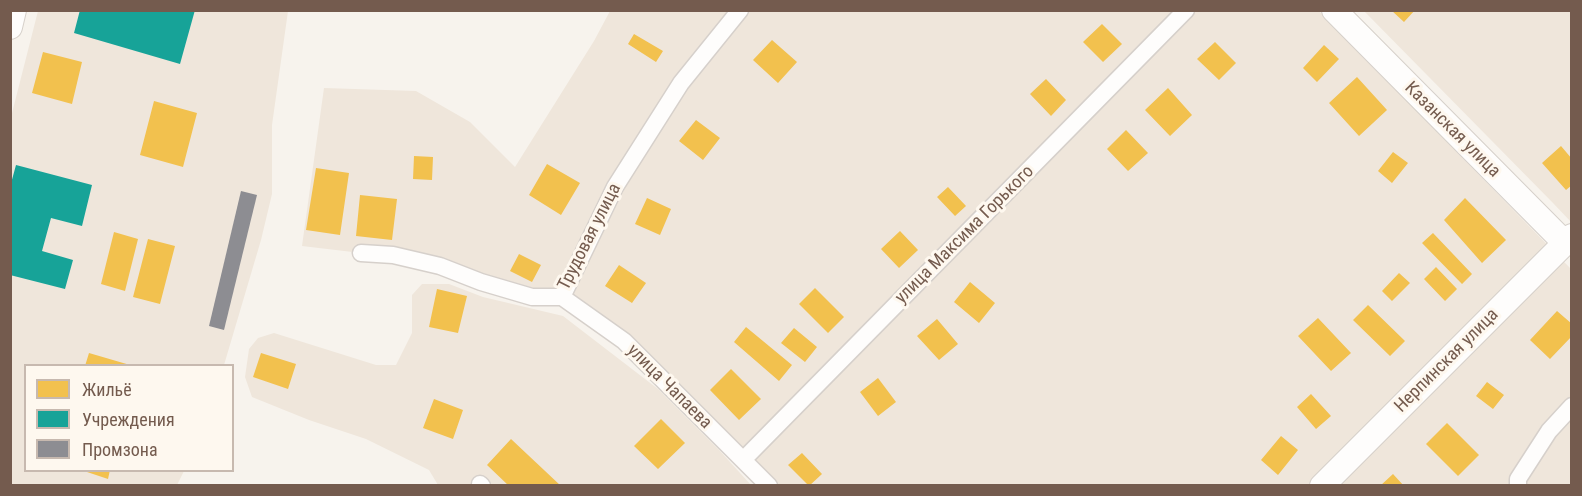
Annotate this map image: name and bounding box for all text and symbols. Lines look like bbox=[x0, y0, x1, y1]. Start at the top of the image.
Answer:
street label: Казанская улица bbox=[1400, 78, 1504, 182]
street label: улица Максима Горького bbox=[891, 161, 1039, 309]
street label: Трудовая улица bbox=[554, 180, 626, 294]
street label: Нерпинская улица bbox=[1391, 305, 1503, 417]
street label: улица Чапаева bbox=[622, 340, 716, 434]
legend bbox=[24, 364, 234, 472]
text: Жильё bbox=[82, 379, 132, 400]
text: Учреждения bbox=[82, 409, 175, 430]
text: Промзона bbox=[82, 439, 158, 460]

